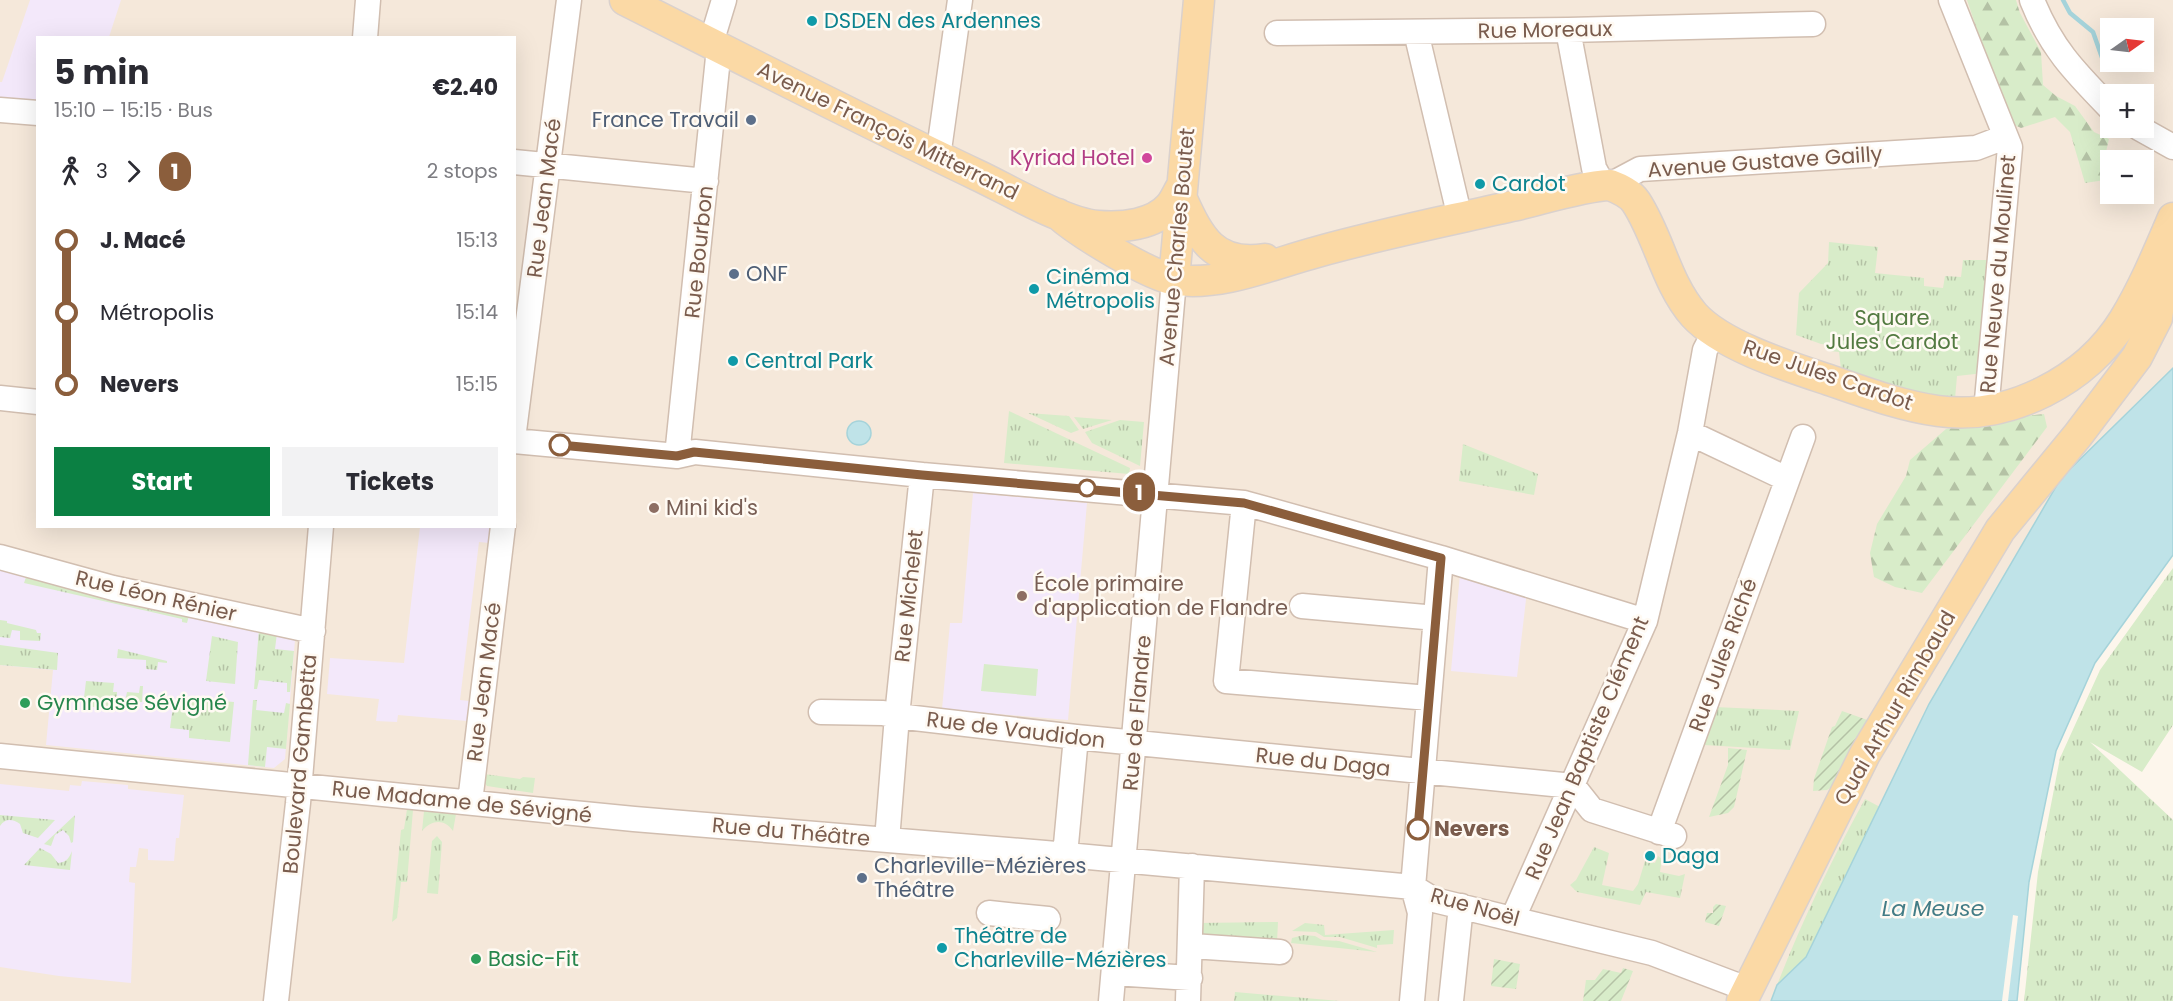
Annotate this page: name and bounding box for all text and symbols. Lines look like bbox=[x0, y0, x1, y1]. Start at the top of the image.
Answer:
place label: DSDEN des Ardennes bbox=[824, 6, 1041, 35]
marker: DSDEN des Ardennes bbox=[805, 14, 819, 28]
street label: Rue Moreaux bbox=[1477, 14, 1613, 45]
north arrow bbox=[2100, 18, 2154, 72]
map controls bbox=[2100, 18, 2154, 204]
text: 5 min bbox=[54, 49, 149, 96]
street label: Avenue François Mitterrand bbox=[753, 55, 1024, 207]
text: €2.40 bbox=[432, 72, 498, 103]
button: + bbox=[2100, 84, 2154, 138]
text: 15:10 – 15:15 · Bus bbox=[54, 96, 213, 124]
place label: France Travail bbox=[592, 105, 739, 134]
marker: France Travail bbox=[744, 113, 758, 127]
street label: Rue Jean Macé bbox=[519, 117, 568, 279]
street label: Avenue Charles Boutet bbox=[1152, 127, 1201, 367]
street label: Avenue Gustave Gailly bbox=[1647, 139, 1884, 184]
place label: Kyriad Hotel bbox=[1010, 143, 1135, 172]
button: − bbox=[2100, 150, 2154, 204]
marker: Kyriad Hotel bbox=[1140, 151, 1154, 165]
street label: Rue Neuve du Moulinet bbox=[1973, 154, 2022, 394]
icon: walk bbox=[54, 155, 87, 188]
icon: forward bbox=[117, 155, 150, 188]
text: 3 bbox=[96, 157, 108, 185]
text: 1 bbox=[171, 157, 179, 186]
text: 2 stops bbox=[427, 157, 498, 185]
place label: Cardot bbox=[1492, 169, 1566, 198]
marker: Cardot bbox=[1473, 177, 1487, 191]
street label: Rue Bourbon bbox=[677, 184, 720, 320]
text: J. Macé bbox=[100, 225, 186, 256]
text: 15:13 bbox=[457, 226, 498, 254]
place label: ONF bbox=[746, 259, 788, 288]
place label: Cinéma Métropolis bbox=[1046, 262, 1155, 315]
marker: ONF bbox=[727, 267, 741, 281]
marker: Cinéma Métropolis bbox=[1027, 282, 1041, 296]
text: Métropolis bbox=[100, 297, 214, 328]
text: 15:14 bbox=[456, 298, 498, 326]
park label: Square Jules Cardot bbox=[1826, 303, 1958, 356]
street label: Rue Jules Cardot bbox=[1739, 332, 1917, 417]
place label: Central Park bbox=[745, 346, 873, 375]
marker: Central Park bbox=[726, 354, 740, 368]
text: Nevers bbox=[100, 369, 179, 400]
text: 15:15 bbox=[456, 370, 498, 398]
unlabelled marker bbox=[549, 434, 571, 456]
button: Start bbox=[54, 447, 270, 516]
button: Tickets bbox=[282, 447, 498, 516]
line badge: 1 bbox=[1120, 472, 1158, 512]
text: 1 bbox=[1135, 478, 1143, 507]
unlabelled marker bbox=[1078, 479, 1096, 497]
place label: Mini kid's bbox=[666, 493, 758, 522]
marker: Mini kid's bbox=[647, 501, 661, 515]
street label: Rue Michelet bbox=[887, 528, 930, 664]
street label: Rue Léon Rénier bbox=[73, 563, 240, 628]
place label: École primaire d'application de Flandre bbox=[1034, 569, 1288, 622]
street label: Rue Jules Riché bbox=[1681, 574, 1764, 736]
marker: École primaire d'application de Flandre bbox=[1015, 589, 1029, 603]
street label: Rue Jean Macé bbox=[459, 601, 508, 763]
street label: Quai Arthur Rimbaud bbox=[1827, 605, 1962, 810]
street label: Rue Jean Baptiste Clément bbox=[1518, 612, 1655, 884]
street label: Rue de Flandre bbox=[1115, 634, 1158, 792]
street label: Boulevard Gambetta bbox=[275, 653, 324, 875]
place label: Gymnase Sévigné bbox=[37, 688, 227, 717]
marker: Gymnase Sévigné bbox=[18, 696, 32, 710]
street label: Rue de Vaudidon bbox=[925, 704, 1107, 755]
street label: Rue du Daga bbox=[1254, 740, 1392, 783]
street label: Rue Madame de Sévigné bbox=[330, 773, 594, 830]
street label: Rue du Théâtre bbox=[711, 810, 871, 853]
place label: Nevers bbox=[1434, 814, 1510, 843]
marker: Nevers bbox=[1407, 818, 1429, 840]
place label: Daga bbox=[1662, 841, 1719, 870]
marker: Daga bbox=[1643, 849, 1657, 863]
place label: Charleville-Mézières Théâtre bbox=[874, 851, 1086, 904]
marker: Charleville-Mézières Théâtre bbox=[855, 871, 869, 885]
street label: Rue Noël bbox=[1427, 880, 1523, 933]
water label: La Meuse bbox=[1882, 893, 1984, 924]
place label: Théâtre de Charleville-Mézières bbox=[954, 921, 1166, 974]
marker: Théâtre de Charleville-Mézières bbox=[935, 941, 949, 955]
place label: Basic-Fit bbox=[488, 944, 579, 973]
marker: Basic-Fit bbox=[469, 952, 483, 966]

